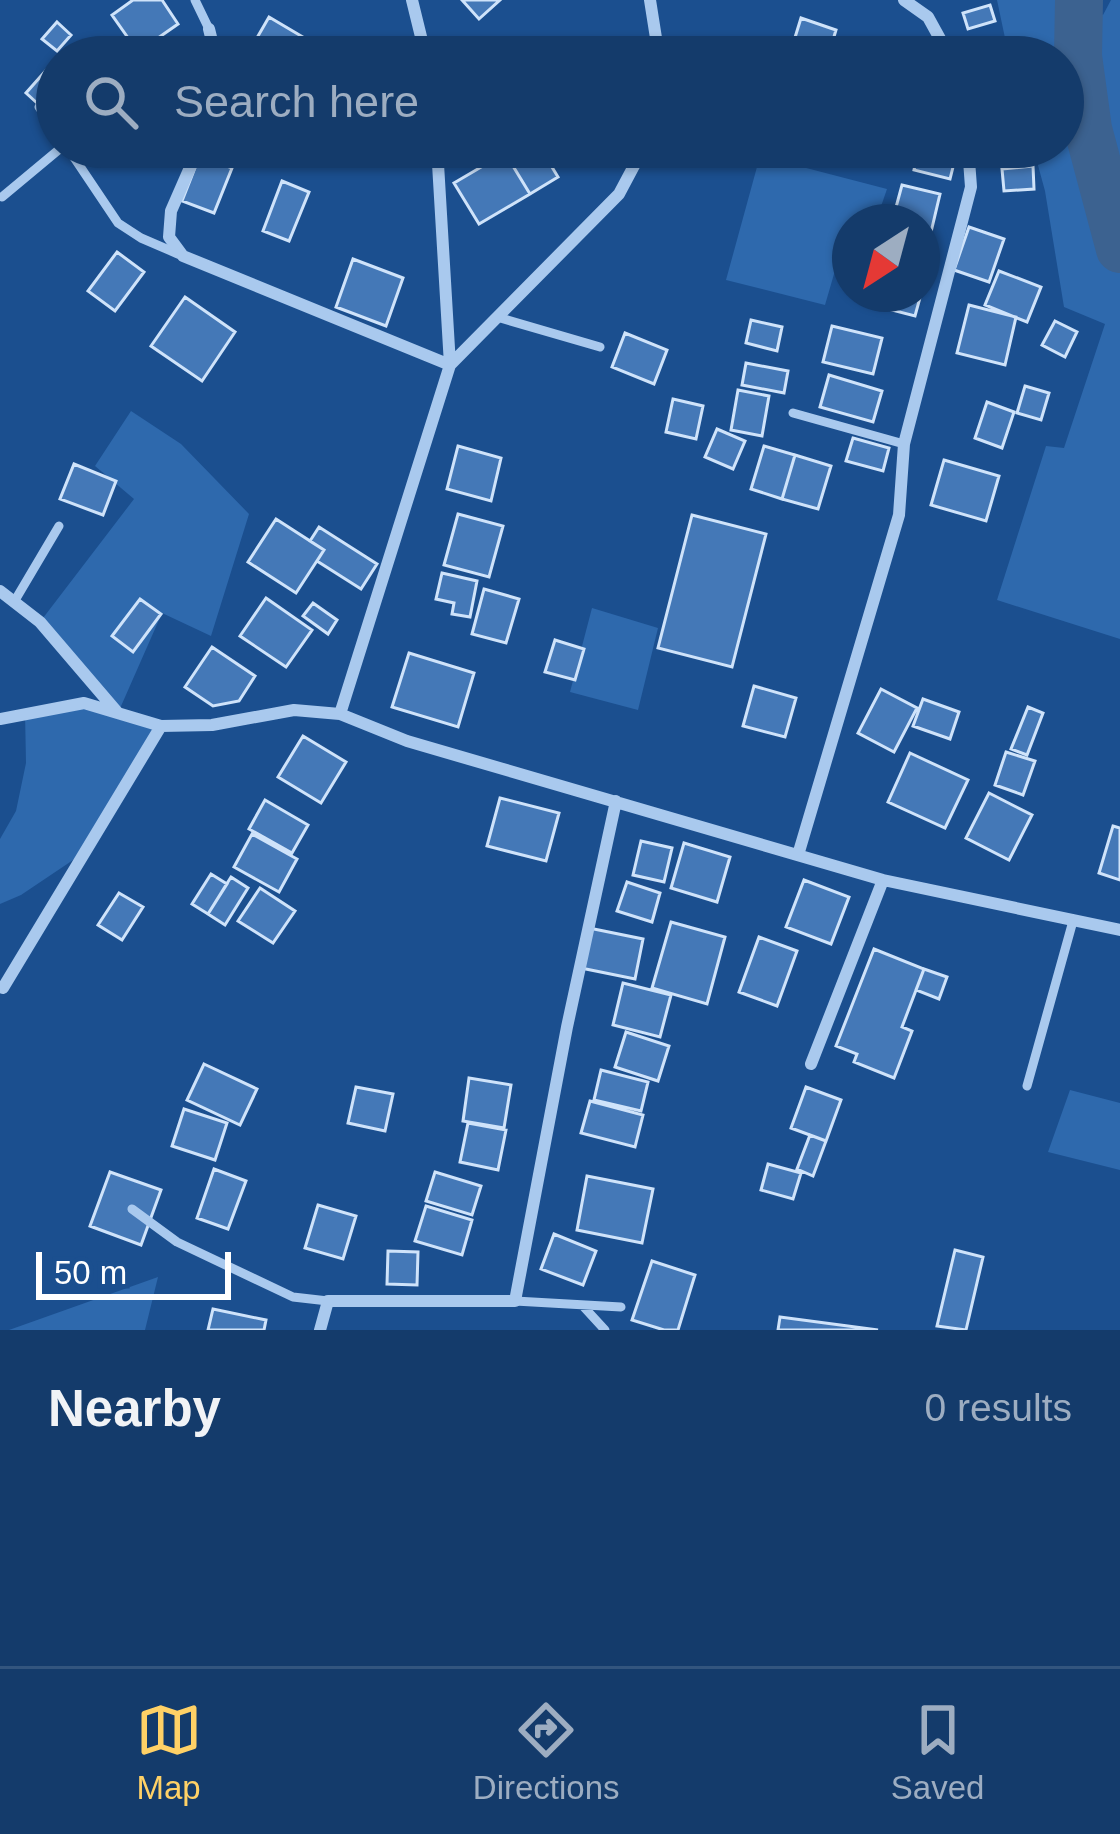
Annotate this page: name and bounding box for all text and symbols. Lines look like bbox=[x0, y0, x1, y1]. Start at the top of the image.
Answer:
search box bbox=[36, 36, 1084, 168]
icon: search bbox=[78, 69, 144, 135]
text: Search here bbox=[174, 76, 419, 127]
north arrow bbox=[832, 204, 940, 312]
scale bar bbox=[36, 1246, 231, 1299]
text: 50 m bbox=[54, 1254, 127, 1291]
text: Nearby bbox=[48, 1380, 221, 1437]
text: 0 results bbox=[925, 1386, 1072, 1429]
tab: Map bbox=[136, 1697, 202, 1807]
tab: Directions bbox=[473, 1697, 620, 1807]
tab: Saved bbox=[891, 1697, 984, 1807]

